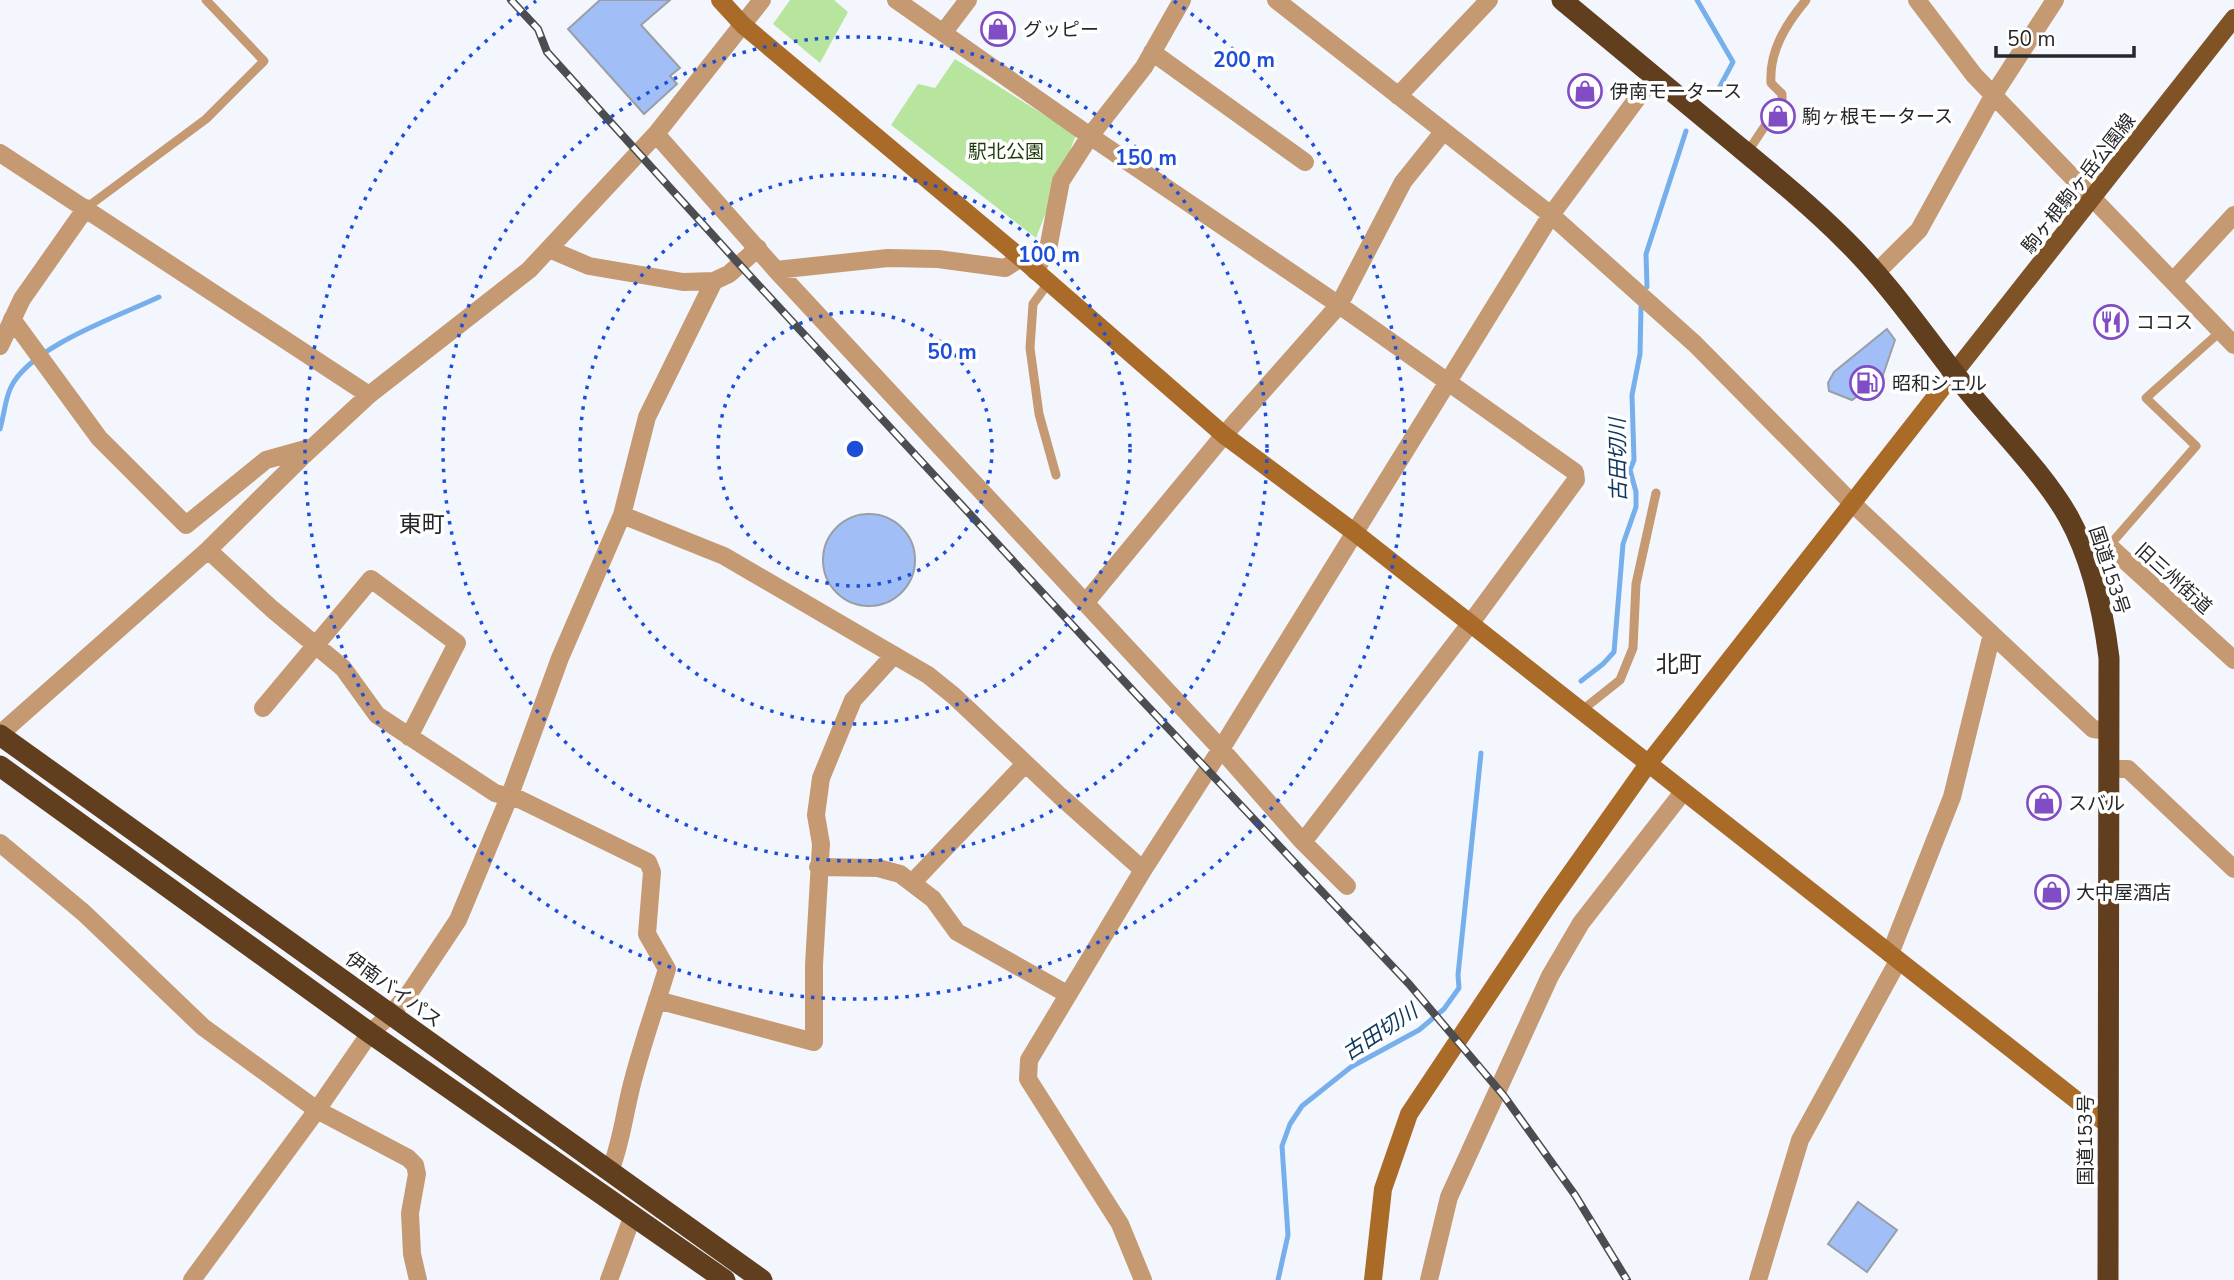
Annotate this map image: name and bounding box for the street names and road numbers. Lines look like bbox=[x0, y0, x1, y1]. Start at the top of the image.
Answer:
street label: 駒ヶ根駒ヶ岳公園線 bbox=[2016, 108, 2142, 259]
street label: 国道153号 bbox=[2083, 523, 2136, 618]
street label: 旧三州街道 bbox=[2129, 537, 2217, 620]
street label: 伊南バイパス bbox=[340, 946, 447, 1034]
street label: 国道153号 bbox=[2073, 1094, 2099, 1186]

